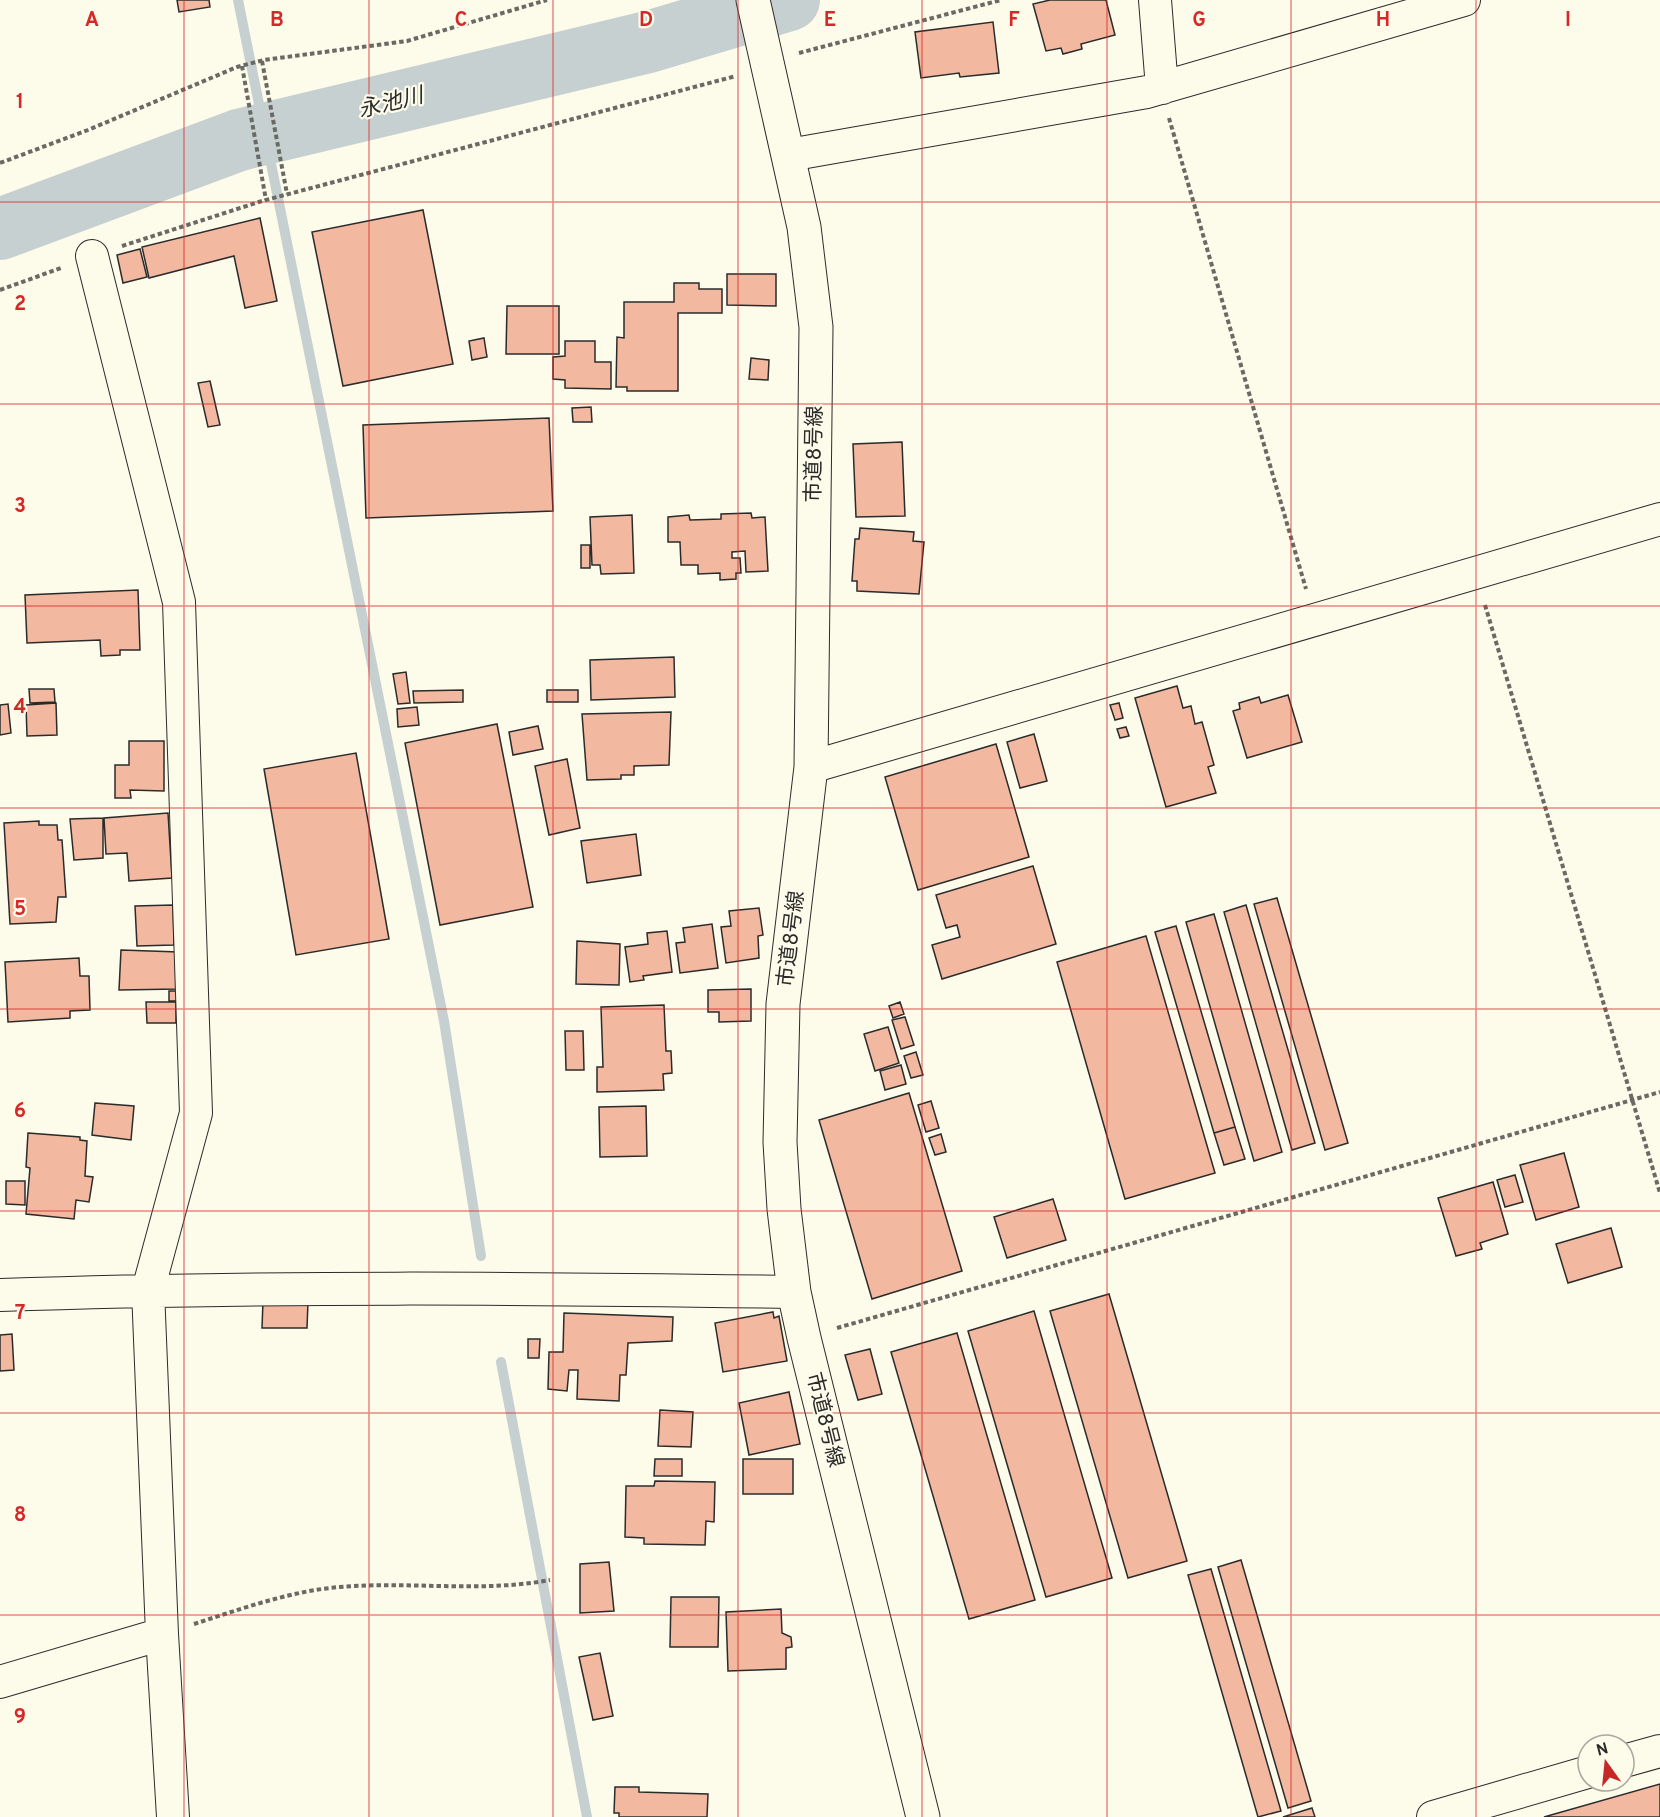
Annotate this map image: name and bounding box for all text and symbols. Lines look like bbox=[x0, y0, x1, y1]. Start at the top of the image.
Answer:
text: A bbox=[85, 8, 99, 34]
text: B bbox=[270, 8, 284, 34]
text: C bbox=[455, 8, 467, 34]
text: D bbox=[639, 8, 653, 34]
text: E bbox=[824, 8, 836, 34]
text: F bbox=[1008, 8, 1020, 34]
text: G bbox=[1192, 8, 1206, 34]
text: H bbox=[1376, 8, 1390, 34]
text: I bbox=[1565, 8, 1571, 34]
water label: 永池川 bbox=[356, 82, 428, 125]
text: 1 bbox=[16, 90, 24, 116]
text: 2 bbox=[14, 292, 26, 318]
street label: 市道8号線 bbox=[801, 405, 829, 503]
text: 3 bbox=[14, 494, 26, 520]
text: 4 bbox=[14, 695, 26, 721]
street label: 市道8号線 bbox=[773, 889, 811, 989]
text: 5 bbox=[14, 897, 26, 923]
text: 6 bbox=[14, 1099, 26, 1125]
text: 7 bbox=[15, 1301, 25, 1327]
street label: 市道8号線 bbox=[799, 1370, 849, 1470]
text: 8 bbox=[14, 1503, 26, 1529]
text: 9 bbox=[14, 1705, 26, 1731]
north arrow bbox=[1576, 1733, 1636, 1793]
text: N bbox=[1594, 1739, 1611, 1762]

